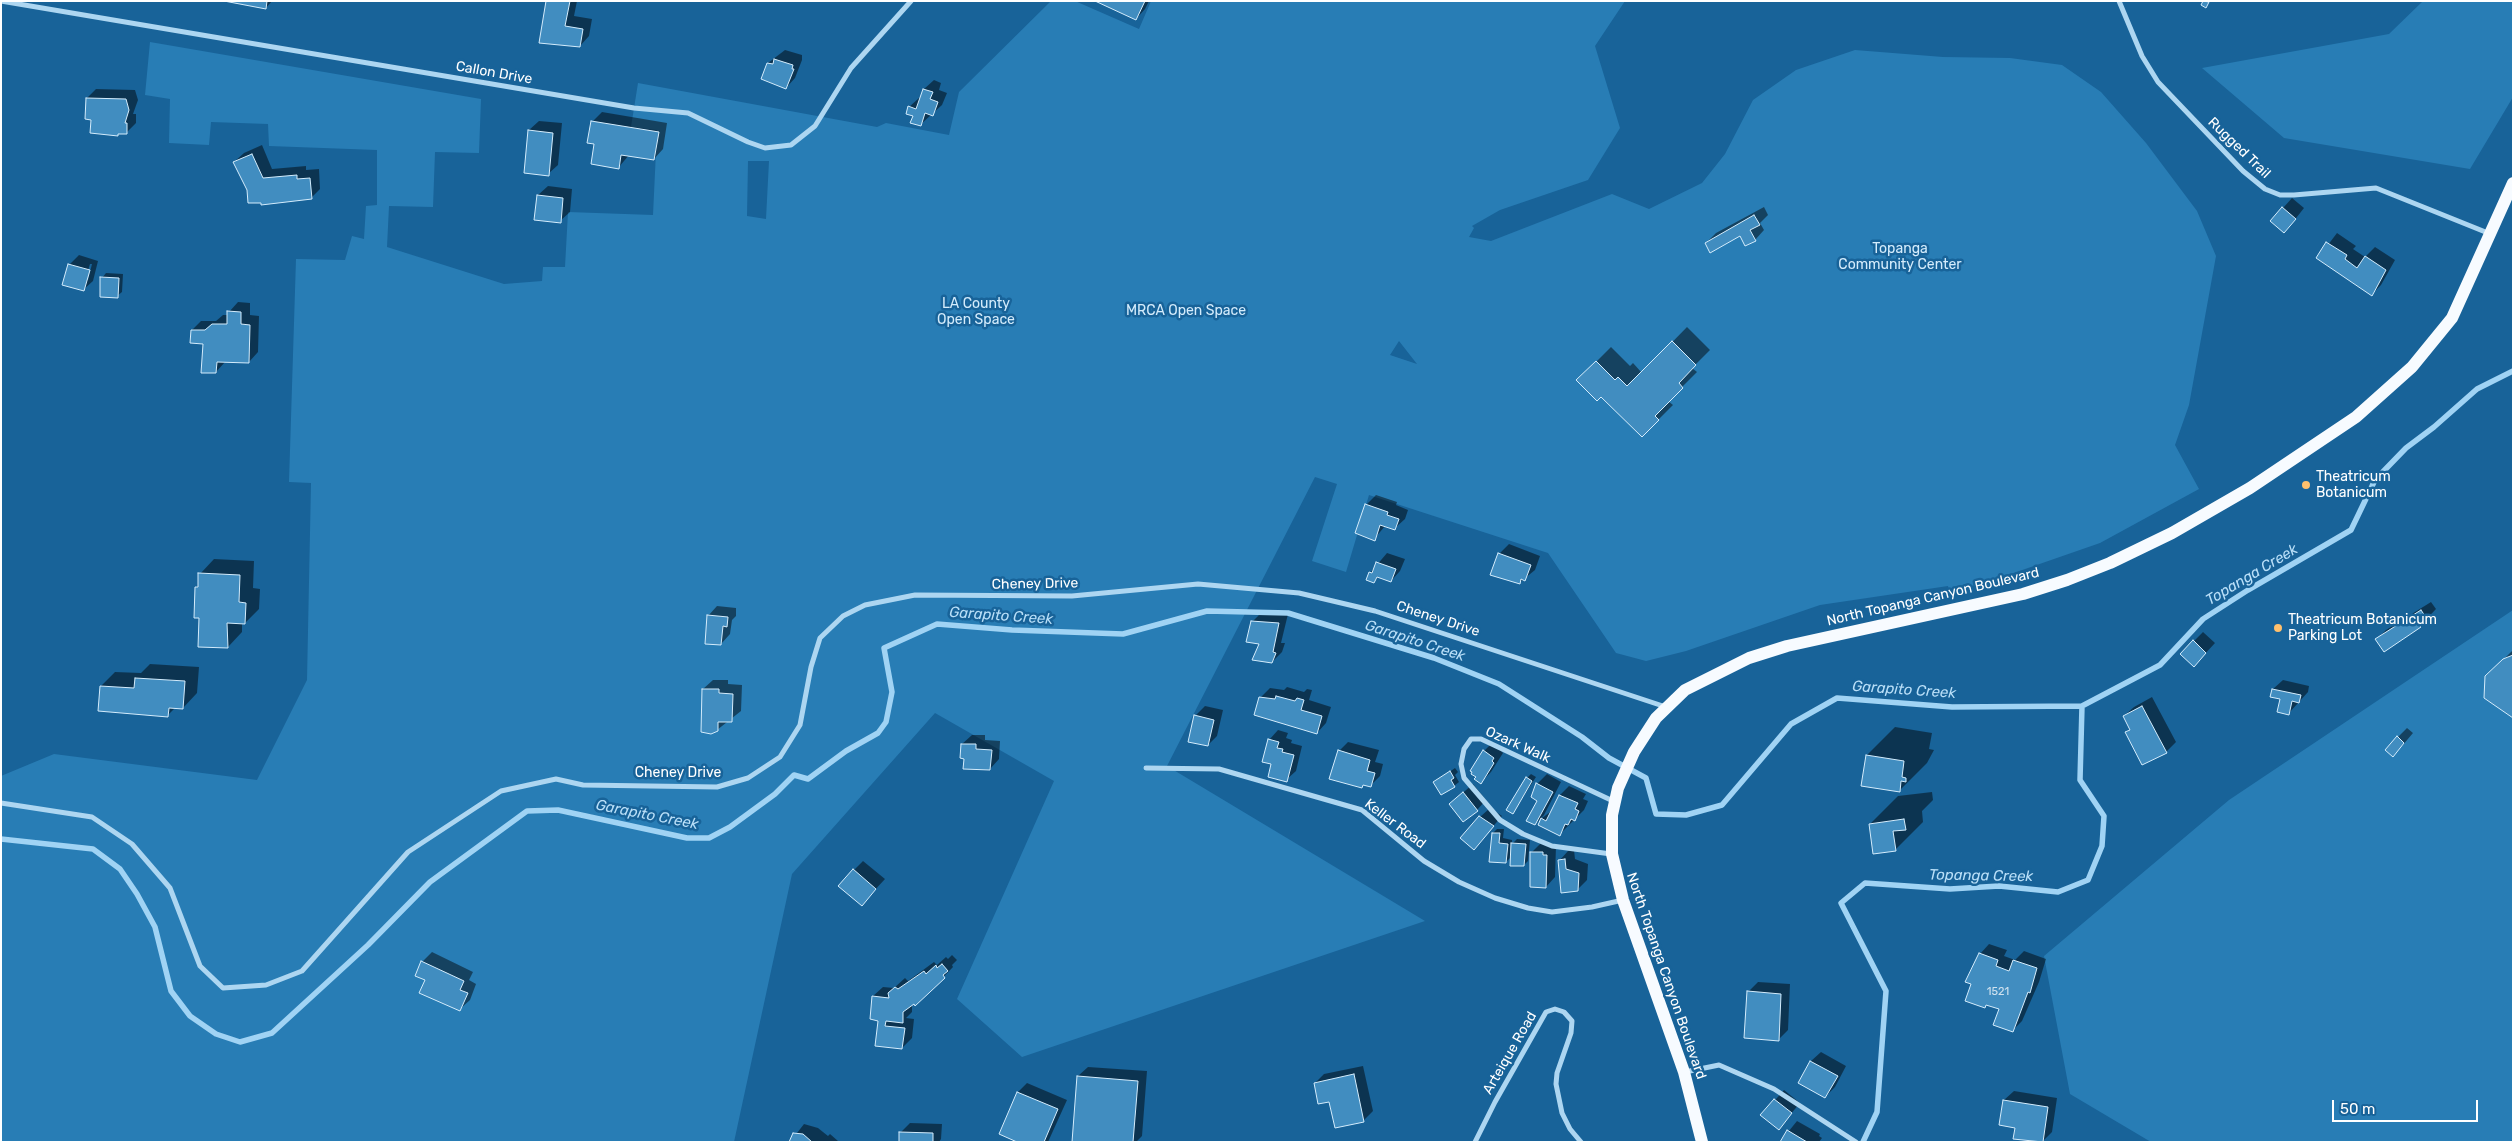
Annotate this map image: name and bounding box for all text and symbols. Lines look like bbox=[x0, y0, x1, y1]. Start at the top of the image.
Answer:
street label: Callon Drive bbox=[454, 58, 534, 88]
street label: Rugged Trail bbox=[2204, 114, 2274, 182]
park label: Topanga Community Center bbox=[1838, 241, 1962, 274]
park label: LA County Open Space bbox=[937, 296, 1015, 328]
park label: MRCA Open Space bbox=[1126, 303, 1246, 319]
place label: Theatricum Botanicum bbox=[2316, 469, 2391, 502]
marker: Theatricum Botanicum bbox=[2300, 479, 2312, 491]
water label: Topanga Creek bbox=[2203, 540, 2301, 610]
street label: North Topanga Canyon Boulevard bbox=[1825, 564, 2041, 630]
street label: Cheney Drive bbox=[992, 575, 1078, 593]
street label: Cheney Drive bbox=[1394, 598, 1482, 640]
water label: Garapito Creek bbox=[948, 603, 1054, 629]
place label: Theatricum Botanicum Parking Lot bbox=[2288, 612, 2437, 644]
water label: Garapito Creek bbox=[1363, 616, 1467, 666]
marker: Theatricum Botanicum Parking Lot bbox=[2272, 622, 2284, 634]
water label: Garapito Creek bbox=[1851, 677, 1957, 703]
street label: Ozark Walk bbox=[1483, 723, 1553, 767]
street label: Cheney Drive bbox=[635, 765, 721, 781]
water label: Garapito Creek bbox=[594, 796, 700, 834]
street label: Keller Road bbox=[1361, 796, 1429, 852]
water label: Topanga Creek bbox=[1929, 866, 2033, 886]
street label: North Topanga Canyon Boulevard bbox=[1623, 870, 1709, 1082]
house number: 1521 bbox=[1987, 985, 2009, 999]
street label: Arteique Road bbox=[1480, 1009, 1540, 1097]
scale bar bbox=[2334, 1090, 2480, 1122]
text: 50 m bbox=[2340, 1100, 2375, 1118]

